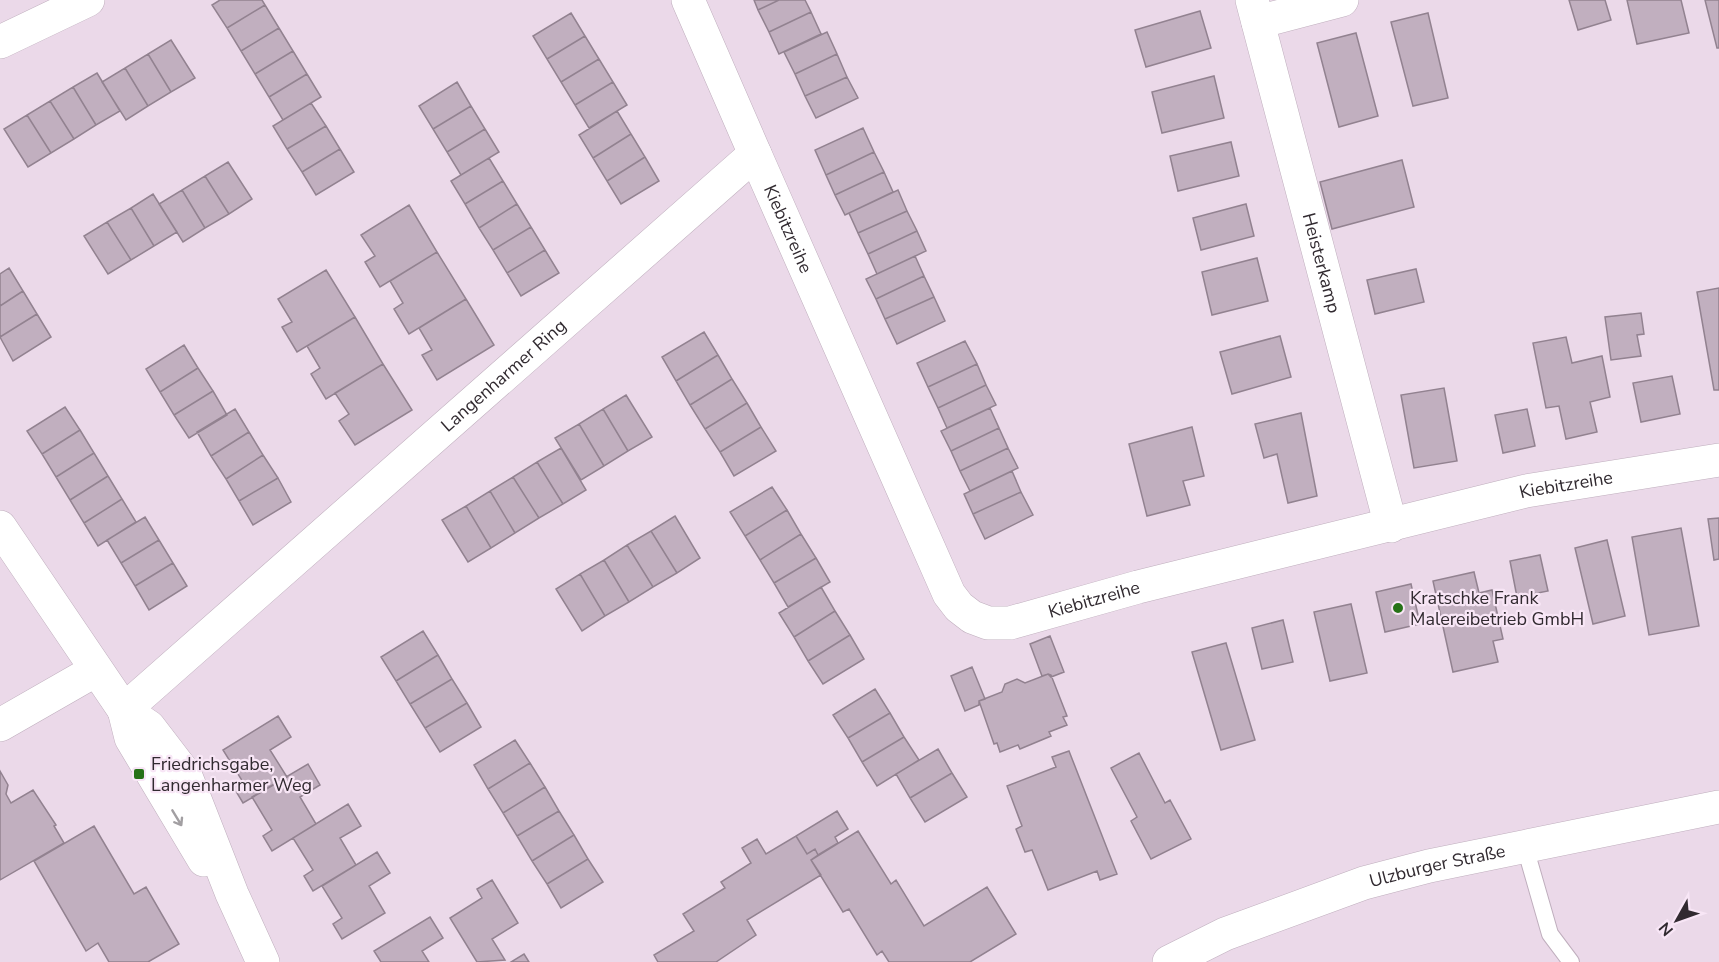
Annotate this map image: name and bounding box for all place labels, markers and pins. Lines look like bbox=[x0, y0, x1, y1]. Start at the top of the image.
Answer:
place label: Kratschke Frank Malereibetrieb GmbH bbox=[1410, 586, 1584, 631]
marker: Kratschke Frank Malereibetrieb GmbH bbox=[1391, 601, 1405, 615]
place label: Friedrichsgabe, Langenharmer Weg bbox=[151, 752, 312, 797]
marker: Friedrichsgabe, Langenharmer Weg bbox=[132, 767, 146, 781]

